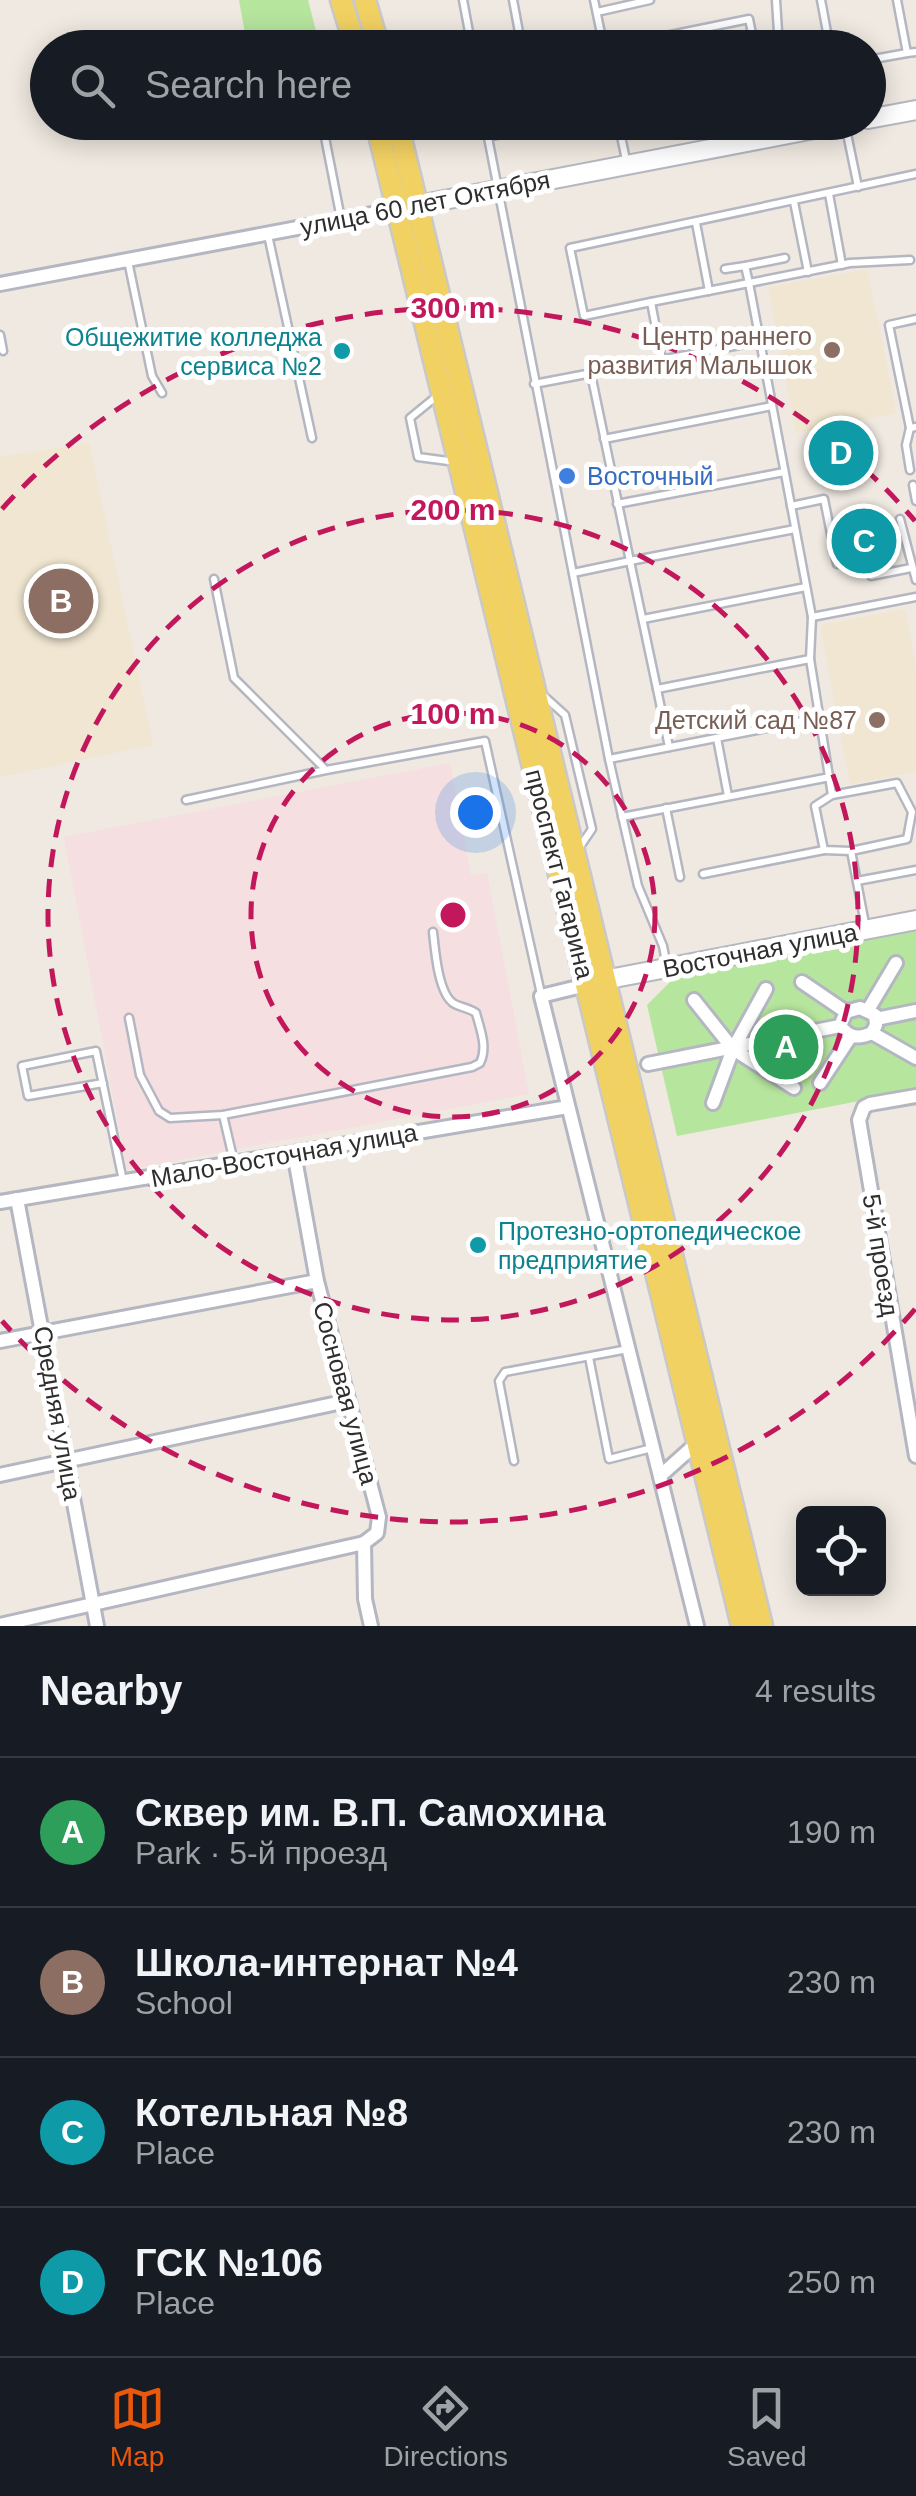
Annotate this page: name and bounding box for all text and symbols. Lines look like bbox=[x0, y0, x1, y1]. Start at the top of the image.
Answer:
search box bbox=[30, 30, 886, 140]
icon: search bbox=[65, 58, 120, 113]
text: Search here bbox=[145, 64, 352, 106]
street label: улица 60 лет Октября bbox=[298, 165, 552, 241]
text: 300 m bbox=[410, 291, 496, 324]
place label: Центр раннего развития Малышок bbox=[587, 322, 813, 379]
place label: Общежитие колледжа сервиса №2 bbox=[65, 323, 322, 380]
marker: Центр раннего развития Малышок bbox=[821, 339, 843, 361]
marker: Общежитие колледжа сервиса №2 bbox=[331, 340, 353, 362]
pin: D bbox=[808, 416, 874, 490]
place label: Восточный bbox=[587, 462, 713, 490]
marker: Восточный bbox=[556, 465, 578, 487]
text: 200 m bbox=[410, 493, 496, 526]
pin: C bbox=[832, 504, 896, 578]
pin: B bbox=[28, 564, 94, 638]
text: 100 m bbox=[410, 697, 496, 730]
place label: Детский сад №87 bbox=[655, 706, 857, 734]
marker: Детский сад №87 bbox=[866, 709, 888, 731]
street label: проспект Гагарина bbox=[520, 766, 600, 982]
your location bbox=[450, 787, 501, 838]
centre of rings bbox=[435, 897, 471, 933]
street label: Восточная улица bbox=[660, 917, 860, 983]
pin: A bbox=[754, 1010, 818, 1084]
street label: Мало-Восточная улица bbox=[149, 1118, 419, 1192]
street label: 5-й проезд bbox=[858, 1192, 905, 1319]
place label: Протезно-ортопедическое предприятие bbox=[498, 1217, 801, 1274]
marker: Протезно-ортопедическое предприятие bbox=[467, 1234, 489, 1256]
street label: Сосновая улица bbox=[308, 1298, 384, 1488]
street label: Средняя улица bbox=[29, 1324, 87, 1502]
map controls bbox=[796, 1506, 886, 1596]
button: locate bbox=[796, 1506, 886, 1596]
text: Nearby bbox=[40, 1667, 182, 1714]
text: 4 results bbox=[755, 1673, 876, 1709]
text: Сквер им. В.П. Самохина bbox=[135, 1792, 606, 1834]
text: A bbox=[61, 1814, 84, 1850]
text: 190 m bbox=[787, 1814, 876, 1850]
text: Park · 5-й проезд bbox=[135, 1835, 387, 1871]
text: Школа-интернат №4 bbox=[135, 1942, 518, 1984]
text: B bbox=[61, 1964, 84, 2000]
text: 230 m bbox=[787, 1964, 876, 2000]
text: School bbox=[135, 1985, 233, 2021]
text: Котельная №8 bbox=[135, 2092, 408, 2134]
text: C bbox=[61, 2114, 84, 2150]
text: 230 m bbox=[787, 2114, 876, 2150]
text: Place bbox=[135, 2135, 215, 2171]
text: ГСК №106 bbox=[135, 2242, 323, 2284]
text: D bbox=[61, 2264, 84, 2300]
text: 250 m bbox=[787, 2264, 876, 2300]
text: Place bbox=[135, 2285, 215, 2321]
tab: Map bbox=[110, 2381, 165, 2473]
tab: Directions bbox=[384, 2381, 508, 2473]
tab: Saved bbox=[727, 2381, 806, 2473]

